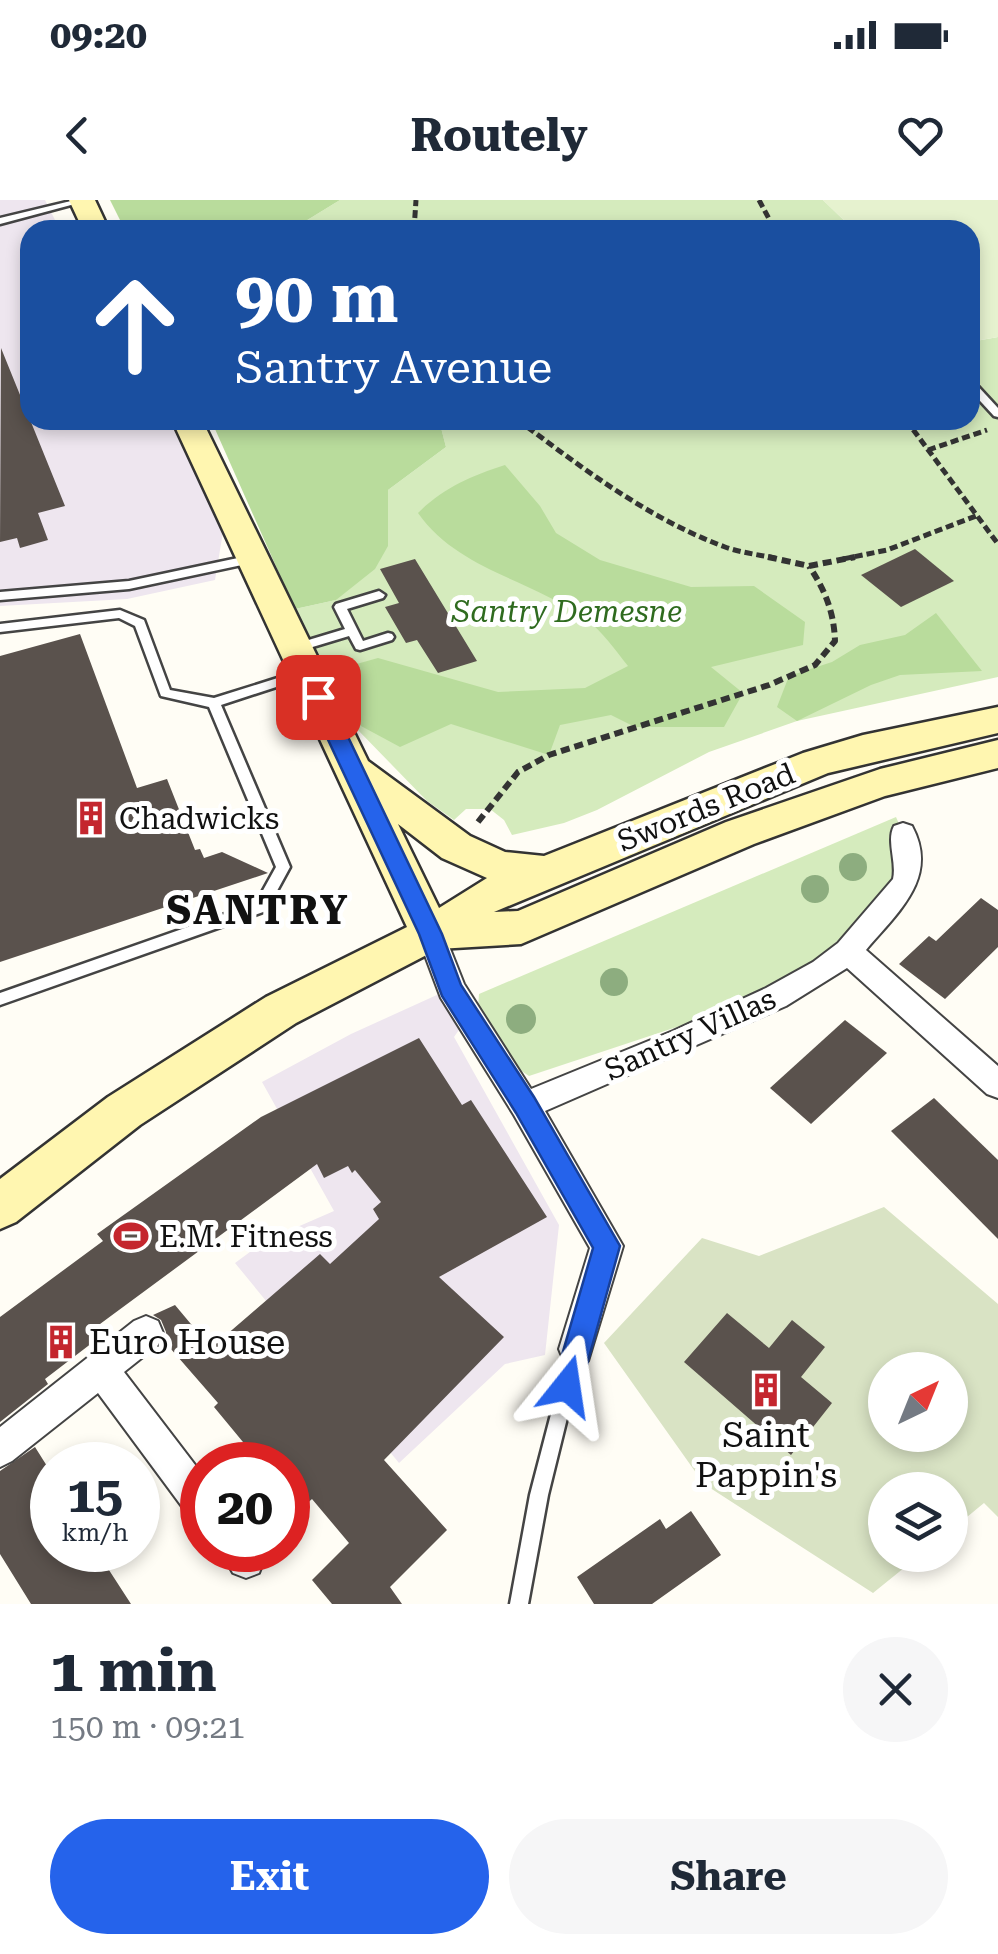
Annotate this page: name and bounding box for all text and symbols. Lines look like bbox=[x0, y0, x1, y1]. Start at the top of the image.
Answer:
text: 09:20 bbox=[50, 13, 147, 57]
icon: back bbox=[50, 108, 105, 163]
icon: heart bbox=[893, 108, 948, 163]
text: Routely bbox=[410, 109, 588, 162]
text: 90 m bbox=[235, 257, 399, 339]
icon: ahead bbox=[70, 260, 200, 390]
text: Santry Avenue bbox=[235, 341, 552, 394]
park label: Santry Demesne bbox=[451, 594, 682, 629]
pin bbox=[276, 655, 361, 740]
icon: arrive bbox=[291, 670, 346, 725]
street label: Swords Road bbox=[612, 756, 800, 858]
building icon: Chadwicks bbox=[72, 799, 110, 837]
place label: Chadwicks bbox=[119, 801, 279, 836]
district label: SANTRY bbox=[166, 887, 350, 934]
street label: Santry Villas bbox=[599, 981, 781, 1087]
sports icon: E.M. Fitness bbox=[112, 1217, 150, 1255]
place label: E.M. Fitness bbox=[159, 1219, 333, 1254]
place label: Euro House bbox=[89, 1322, 285, 1363]
building icon: Euro House bbox=[42, 1323, 80, 1361]
position arrow bbox=[515, 1334, 619, 1438]
north arrow bbox=[868, 1352, 968, 1452]
map controls bbox=[868, 1352, 968, 1572]
building icon: Saint Pappin's bbox=[747, 1371, 785, 1409]
place label: Saint Pappin's bbox=[695, 1415, 837, 1496]
speed limit sign: 20 bbox=[180, 1442, 310, 1572]
text: 15 bbox=[67, 1466, 123, 1524]
button: layers bbox=[868, 1472, 968, 1572]
text: km/h bbox=[62, 1518, 128, 1547]
text: 1 min bbox=[50, 1635, 217, 1706]
button: close bbox=[843, 1637, 948, 1742]
text: 150 m · 09:21 bbox=[50, 1708, 245, 1746]
button: Exit bbox=[50, 1819, 489, 1934]
button: Share bbox=[509, 1819, 948, 1934]

